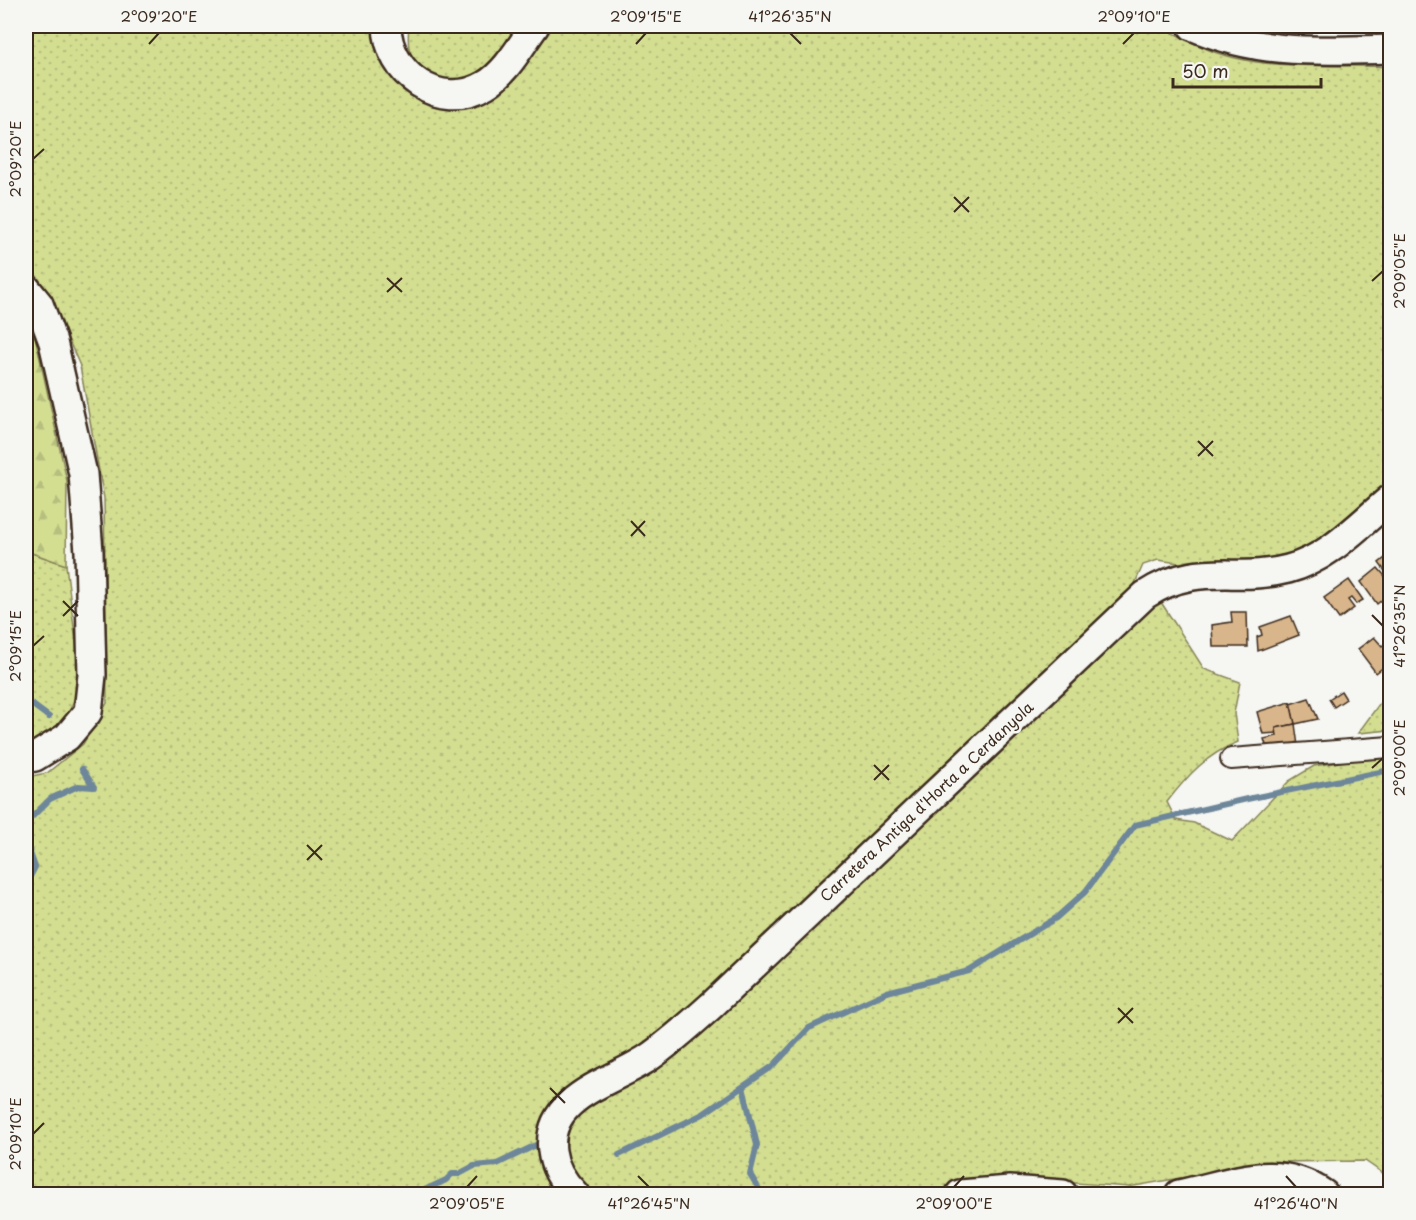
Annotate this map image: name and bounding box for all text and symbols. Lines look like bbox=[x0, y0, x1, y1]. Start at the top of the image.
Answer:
text: 2°09'20"E bbox=[121, 4, 197, 27]
text: 2°09'15"E bbox=[610, 4, 682, 27]
text: 41°26'35"N bbox=[748, 4, 832, 27]
text: 2°09'10"E bbox=[1097, 4, 1171, 27]
scale bar bbox=[1173, 51, 1322, 89]
text: 50 m bbox=[1182, 57, 1229, 84]
text: 2°09'20"E bbox=[3, 121, 26, 197]
text: 2°09'05"E bbox=[1387, 233, 1410, 309]
text: 41°26'35"N bbox=[1387, 584, 1410, 668]
text: 2°09'15"E bbox=[3, 610, 26, 682]
street label: Carretera Antiga d'Horta a Cerdanyola bbox=[814, 695, 1038, 906]
text: 2°09'00"E bbox=[1387, 719, 1410, 797]
text: 2°09'10"E bbox=[3, 1097, 26, 1171]
text: 2°09'05"E bbox=[429, 1191, 505, 1214]
text: 41°26'45"N bbox=[607, 1191, 691, 1214]
text: 2°09'00"E bbox=[915, 1191, 993, 1214]
text: 41°26'40"N bbox=[1254, 1191, 1338, 1214]

